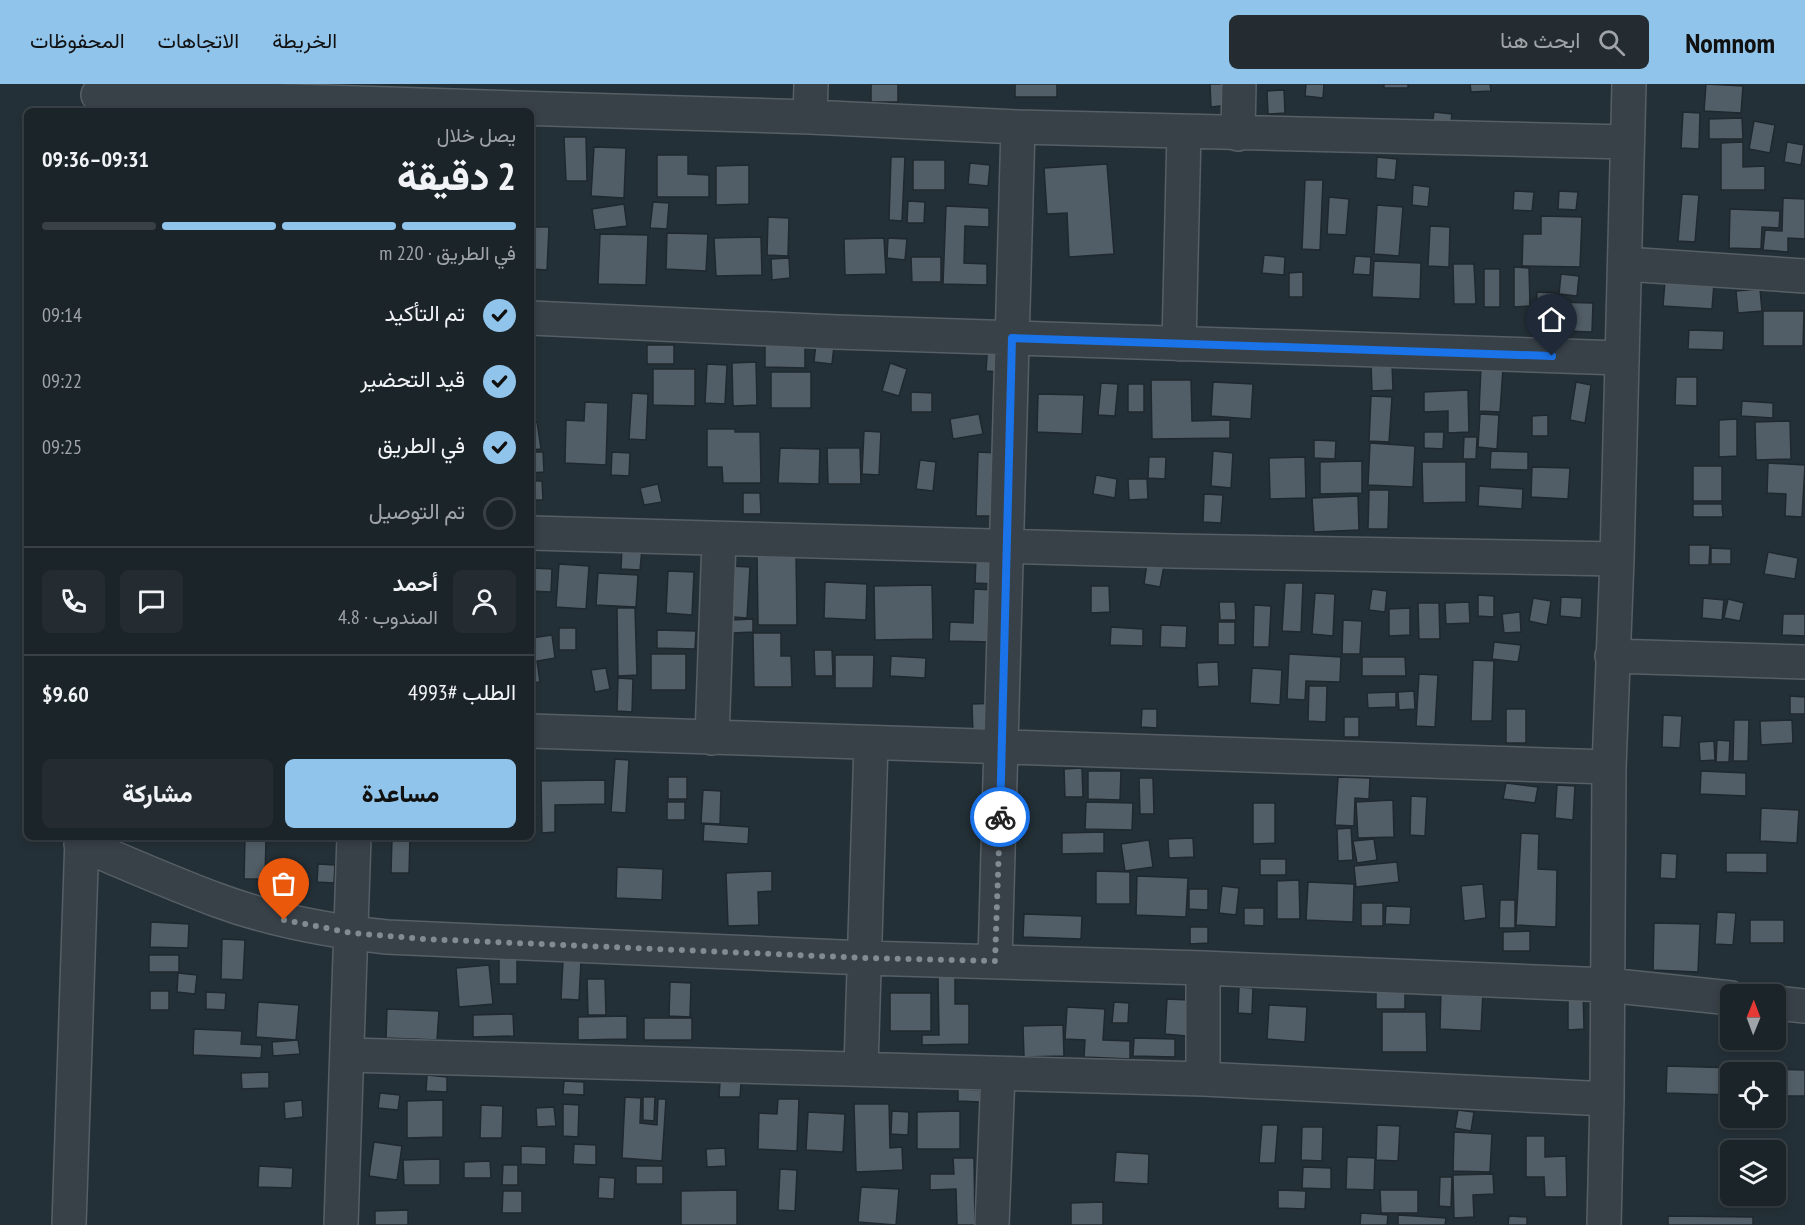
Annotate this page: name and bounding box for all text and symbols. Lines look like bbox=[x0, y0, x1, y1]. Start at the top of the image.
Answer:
search box bbox=[1229, 15, 1649, 69]
text: Nomnom bbox=[1685, 24, 1775, 61]
text: ابحث هنا bbox=[1500, 26, 1580, 54]
icon: search bbox=[1595, 26, 1628, 59]
text: المحفوظات bbox=[30, 27, 125, 54]
text: الاتجاهات bbox=[158, 27, 239, 54]
text: الخريطة bbox=[272, 27, 337, 54]
text: يصل خلال bbox=[437, 122, 516, 148]
text: 09:31–09:36 bbox=[42, 145, 149, 173]
text: 2 دقيقة bbox=[397, 150, 516, 201]
text: في الطريق · 220 m bbox=[379, 240, 516, 266]
pin bbox=[1526, 294, 1577, 356]
text: تم التأكيد bbox=[385, 299, 465, 327]
icon: check bbox=[483, 299, 516, 332]
text: 09:14 bbox=[42, 302, 82, 328]
icon: home bbox=[1535, 303, 1568, 336]
text: قيد التحضير bbox=[360, 365, 465, 393]
icon: check bbox=[483, 365, 516, 398]
text: 09:22 bbox=[42, 368, 82, 394]
text: في الطريق bbox=[377, 431, 465, 459]
icon: check bbox=[483, 431, 516, 464]
text: 09:25 bbox=[42, 434, 82, 460]
text: تم التوصيل bbox=[369, 497, 465, 525]
text: أحمد bbox=[393, 569, 438, 597]
button: phone bbox=[42, 570, 105, 633]
button: chat bbox=[120, 570, 183, 633]
button: person bbox=[453, 570, 516, 633]
text: المندوب · 4.8 bbox=[338, 604, 438, 630]
text: الطلب #4993 bbox=[408, 678, 516, 706]
text: $9.60 bbox=[42, 680, 89, 708]
button: مشاركة bbox=[42, 759, 273, 828]
button: مساعدة bbox=[285, 759, 516, 828]
courier bbox=[970, 787, 1030, 847]
icon: bike bbox=[984, 801, 1017, 834]
pin bbox=[258, 858, 309, 920]
icon: bag bbox=[267, 867, 300, 900]
north arrow bbox=[1720, 984, 1786, 1050]
map controls bbox=[1720, 984, 1786, 1206]
button: locate bbox=[1720, 1062, 1786, 1128]
button: layers bbox=[1720, 1140, 1786, 1206]

